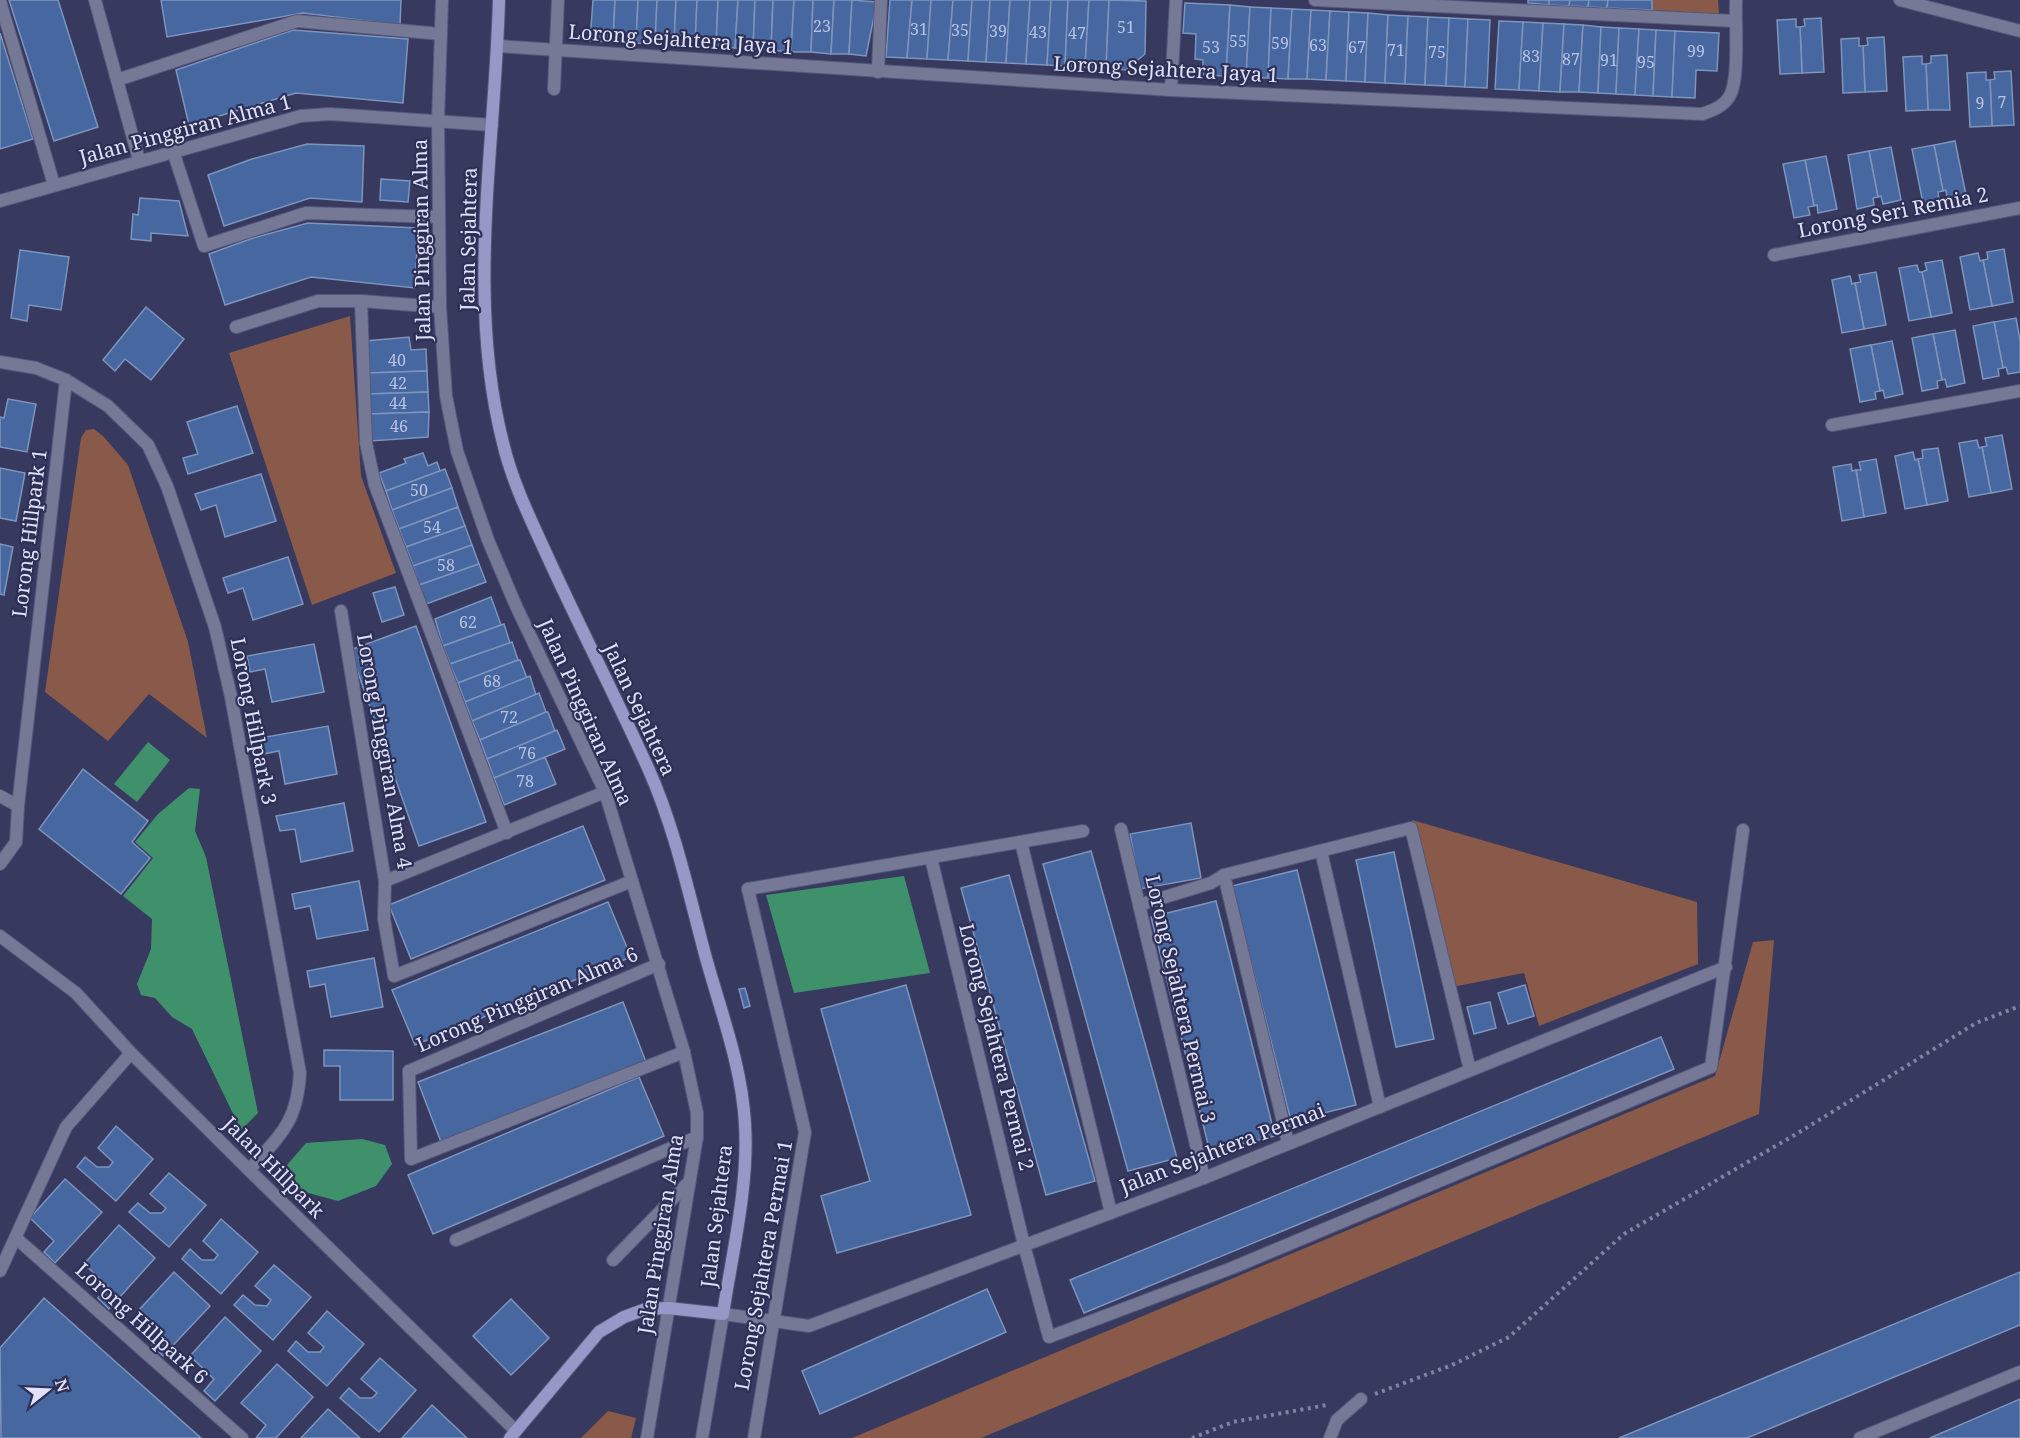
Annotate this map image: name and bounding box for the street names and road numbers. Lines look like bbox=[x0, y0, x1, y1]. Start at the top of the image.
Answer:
street label: Lorong Sejahtera Jaya 1 bbox=[568, 18, 794, 60]
street label: Lorong Sejahtera Jaya 1 bbox=[1053, 50, 1279, 88]
street label: Jalan Pinggiran Alma 1 bbox=[75, 88, 294, 171]
street label: Jalan Pinggiran Alma bbox=[406, 139, 436, 342]
street label: Jalan Sejahtera bbox=[453, 167, 483, 312]
street label: Lorong Seri Remia 2 bbox=[1796, 180, 1990, 244]
street label: Lorong Hillpark 1 bbox=[5, 447, 53, 619]
street label: Jalan Pinggiran Alma bbox=[532, 613, 639, 810]
street label: Lorong Pinggiran Alma 4 bbox=[351, 631, 419, 871]
street label: Lorong Hillpark 3 bbox=[225, 635, 283, 807]
street label: Jalan Sejahtera bbox=[597, 637, 683, 780]
street label: Lorong Sejahtera Permai 3 bbox=[1139, 872, 1223, 1126]
street label: Lorong Sejahtera Permai 2 bbox=[953, 921, 1041, 1173]
street label: Lorong Pinggiran Alma 6 bbox=[412, 940, 642, 1058]
street label: Jalan Sejahtera Permai bbox=[1115, 1096, 1329, 1200]
street label: Jalan Hillpark bbox=[217, 1110, 331, 1224]
street label: Jalan Pinggiran Alma bbox=[631, 1132, 689, 1337]
street label: Lorong Sejahtera Permai 1 bbox=[728, 1138, 798, 1392]
street label: Jalan Sejahtera bbox=[694, 1143, 738, 1290]
street label: Lorong Hillpark 6 bbox=[70, 1256, 214, 1390]

